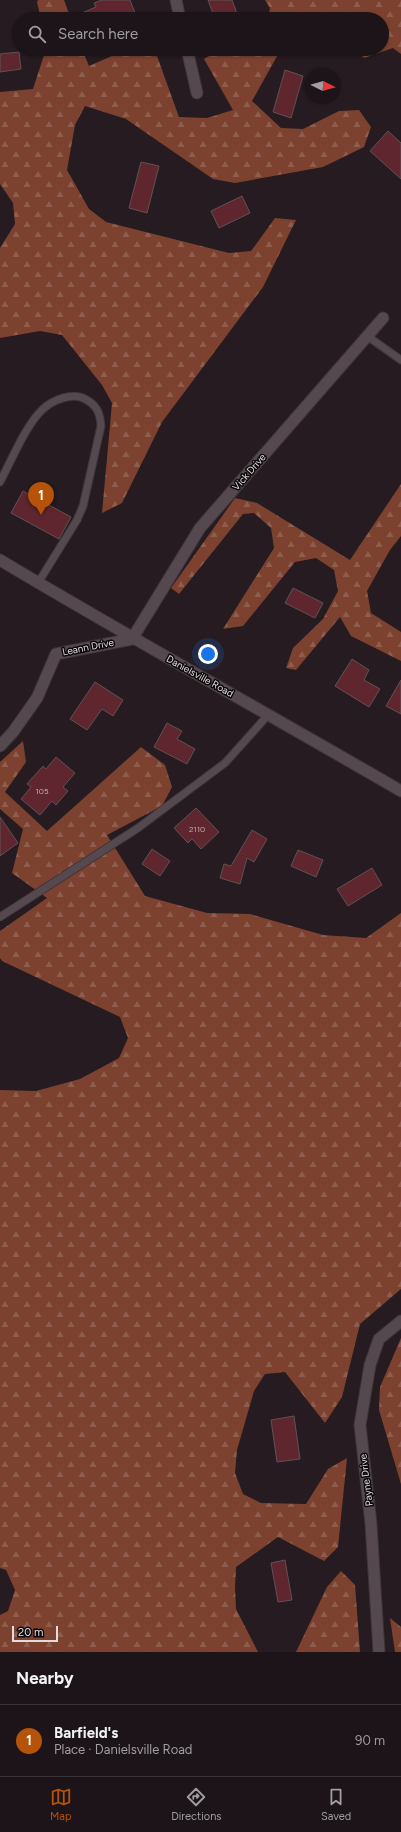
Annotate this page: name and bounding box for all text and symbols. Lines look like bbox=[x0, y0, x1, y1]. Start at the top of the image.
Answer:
search box bbox=[12, 12, 389, 56]
icon: search bbox=[26, 23, 48, 45]
text: Search here bbox=[58, 25, 138, 43]
north arrow bbox=[305, 68, 341, 104]
street label: Vick Drive bbox=[229, 450, 269, 493]
pin: 1 bbox=[28, 482, 54, 515]
street label: Leann Drive bbox=[61, 636, 116, 658]
your location bbox=[198, 644, 218, 664]
street label: Danielsville Road bbox=[164, 652, 236, 700]
house number: 105 bbox=[35, 786, 49, 796]
house number: 2110 bbox=[189, 824, 205, 834]
street label: Payne Drive bbox=[356, 1453, 376, 1507]
scale bar bbox=[12, 1624, 58, 1643]
text: 20 m bbox=[18, 1626, 43, 1639]
text: Nearby bbox=[16, 1668, 74, 1688]
text: Barfield's bbox=[54, 1724, 118, 1742]
text: 1 bbox=[26, 1733, 32, 1748]
text: 90 m bbox=[355, 1733, 385, 1748]
text: Place · Danielsville Road bbox=[54, 1742, 192, 1757]
tab: Map bbox=[50, 1786, 72, 1823]
tab: Directions bbox=[171, 1786, 221, 1823]
tab: Saved bbox=[321, 1786, 351, 1823]

